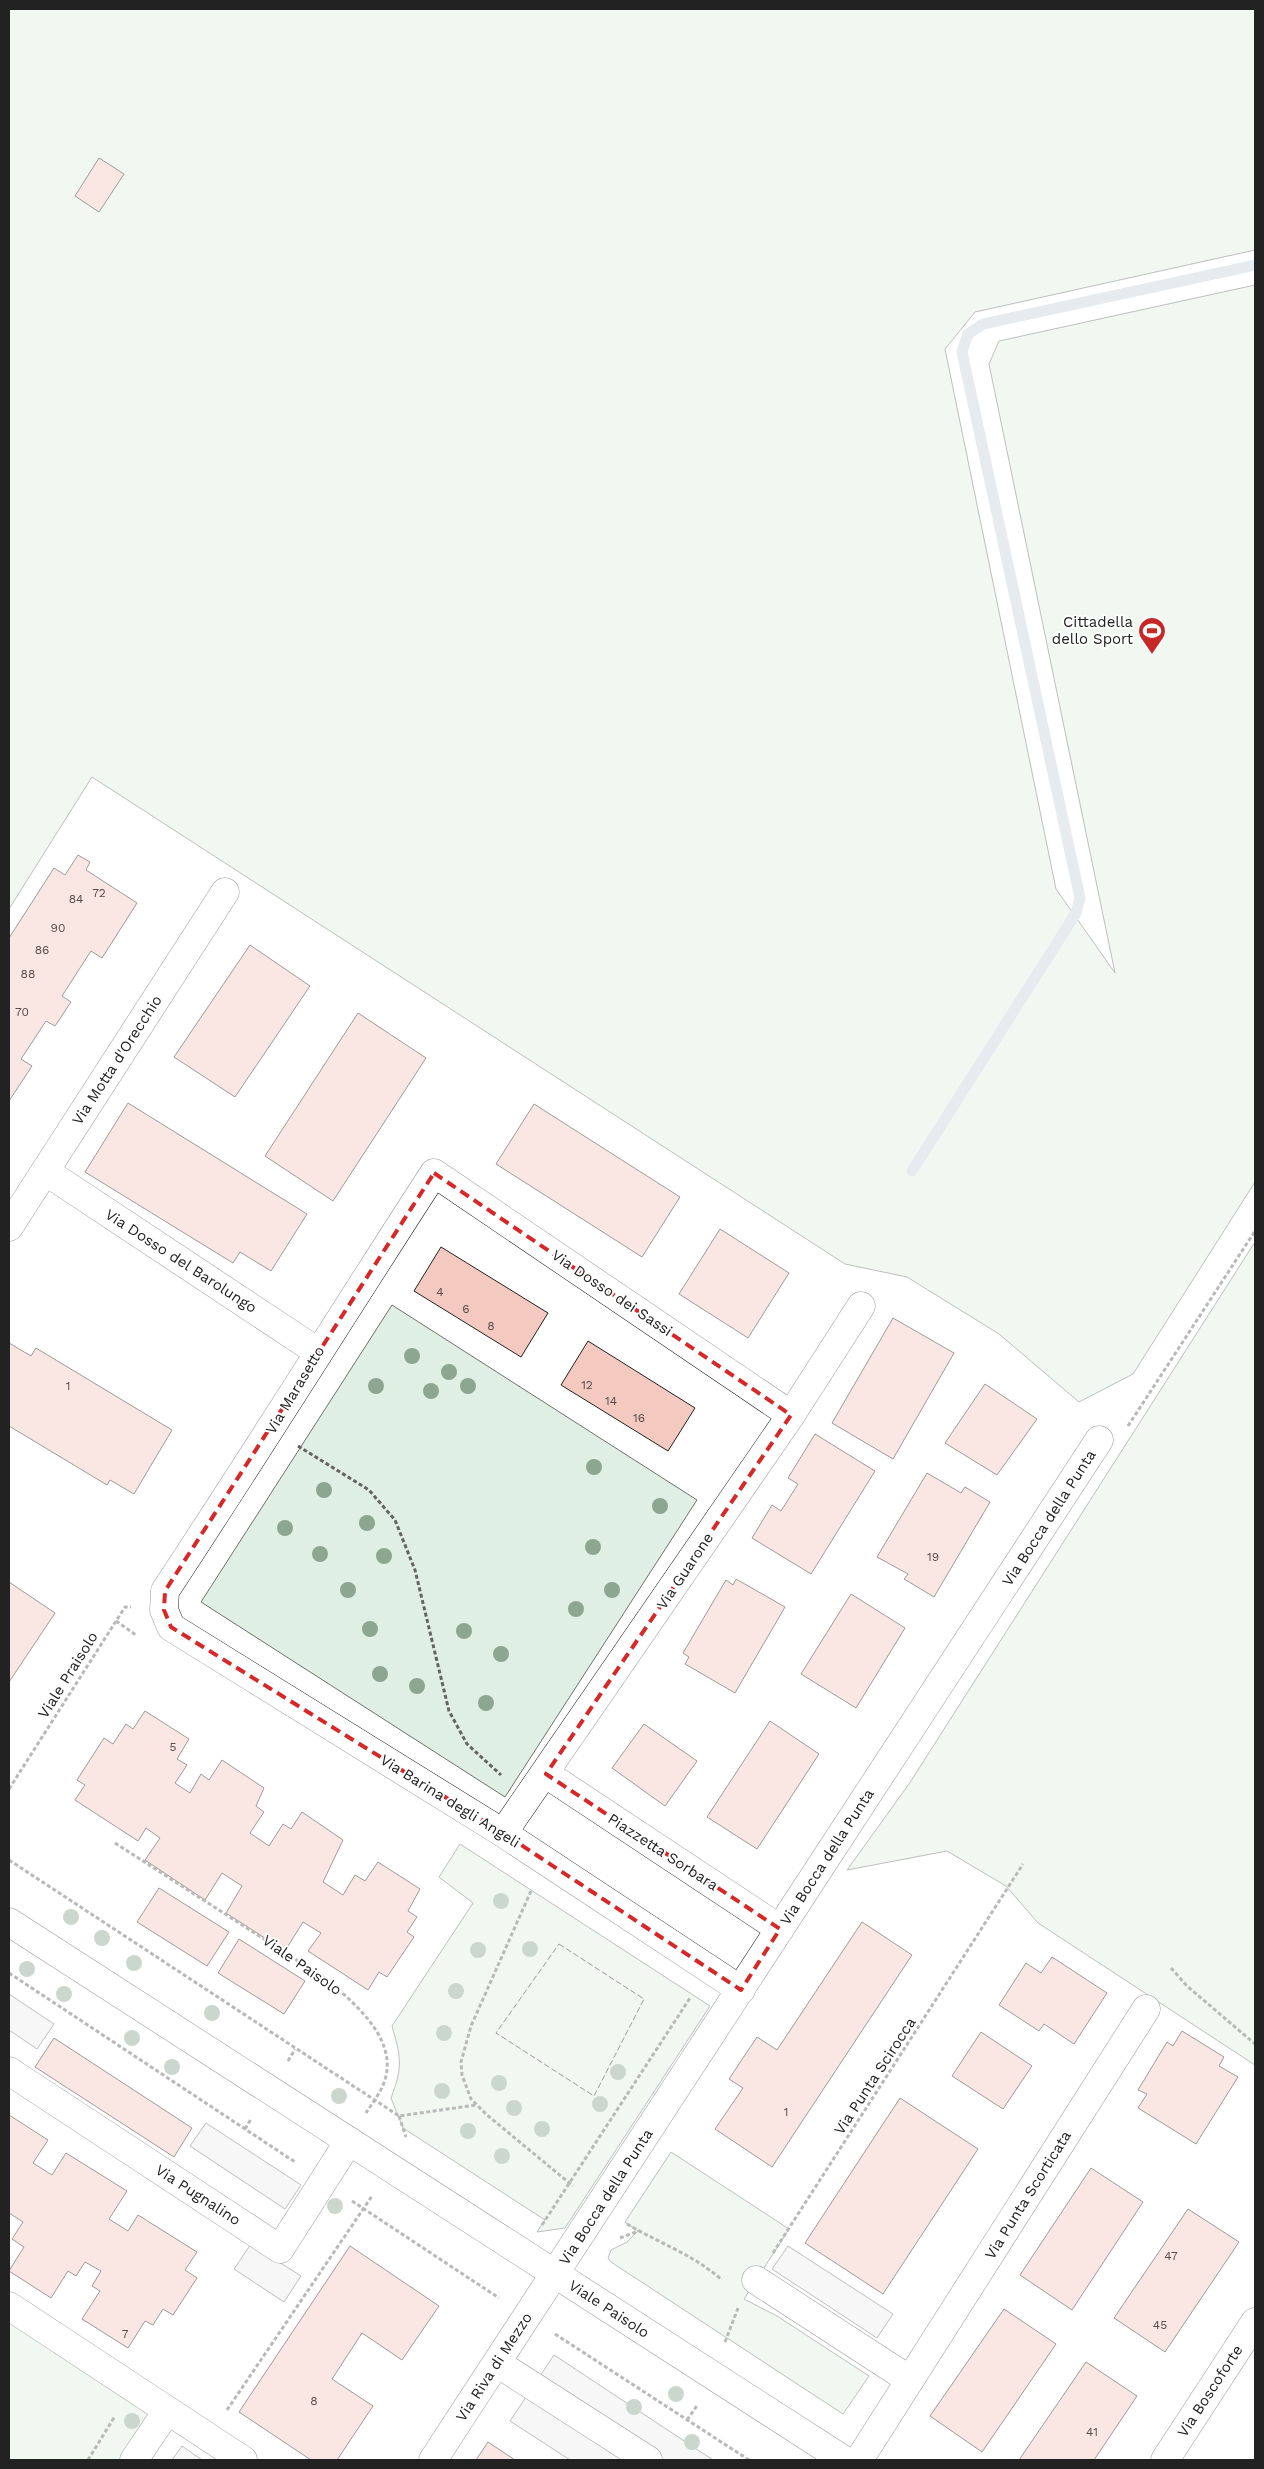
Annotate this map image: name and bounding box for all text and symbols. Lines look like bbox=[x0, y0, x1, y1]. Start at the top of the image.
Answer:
place label: Cittadella dello Sport bbox=[1052, 613, 1134, 648]
sports icon: Cittadella dello Sport bbox=[1137, 616, 1167, 655]
house number: 72 bbox=[92, 886, 106, 900]
house number: 84 bbox=[69, 892, 83, 906]
house number: 90 bbox=[51, 921, 65, 935]
house number: 86 bbox=[35, 943, 49, 957]
house number: 88 bbox=[21, 967, 35, 981]
street label: Via Motta d'Orecchio bbox=[68, 992, 166, 1128]
house number: 70 bbox=[15, 1005, 29, 1019]
street label: Via Dosso del Barolungo bbox=[102, 1205, 260, 1317]
street label: Via Dosso dei Sassi bbox=[548, 1246, 676, 1340]
house number: 4 bbox=[436, 1285, 444, 1299]
house number: 6 bbox=[462, 1302, 470, 1316]
house number: 8 bbox=[487, 1319, 495, 1333]
street label: Via Marasetto bbox=[262, 1343, 328, 1437]
house number: 12 bbox=[581, 1378, 593, 1392]
house number: 1 bbox=[66, 1379, 70, 1393]
house number: 14 bbox=[605, 1394, 617, 1408]
house number: 16 bbox=[633, 1411, 645, 1425]
street label: Via Bocca della Punta bbox=[998, 1446, 1100, 1589]
street label: Via Guarone bbox=[653, 1529, 717, 1613]
house number: 19 bbox=[927, 1550, 939, 1564]
street label: Viale Praisolo bbox=[34, 1628, 102, 1722]
house number: 5 bbox=[170, 1740, 177, 1754]
street label: Via Barina degli Angeli bbox=[377, 1751, 523, 1851]
street label: Via Bocca della Punta bbox=[776, 1785, 878, 1928]
street label: Piazzetta Sorbara bbox=[604, 1810, 722, 1895]
street label: Viale Paisolo bbox=[259, 1931, 345, 1999]
street label: Via Punta Scirocca bbox=[830, 2014, 920, 2138]
house number: 1 bbox=[784, 2105, 788, 2119]
street label: Via Bocca della Punta bbox=[555, 2125, 657, 2268]
street label: Via Punta Scorticata bbox=[981, 2127, 1075, 2263]
street label: Via Pugnalino bbox=[152, 2161, 244, 2229]
house number: 47 bbox=[1164, 2249, 1178, 2263]
street label: Viale Paisolo bbox=[565, 2276, 653, 2342]
street label: Via Riva di Mezzo bbox=[452, 2309, 536, 2425]
house number: 45 bbox=[1153, 2318, 1167, 2332]
house number: 7 bbox=[122, 2327, 129, 2341]
street label: Via Boscoforte bbox=[1174, 2342, 1246, 2440]
house number: 8 bbox=[310, 2394, 318, 2408]
house number: 41 bbox=[1086, 2425, 1098, 2439]

